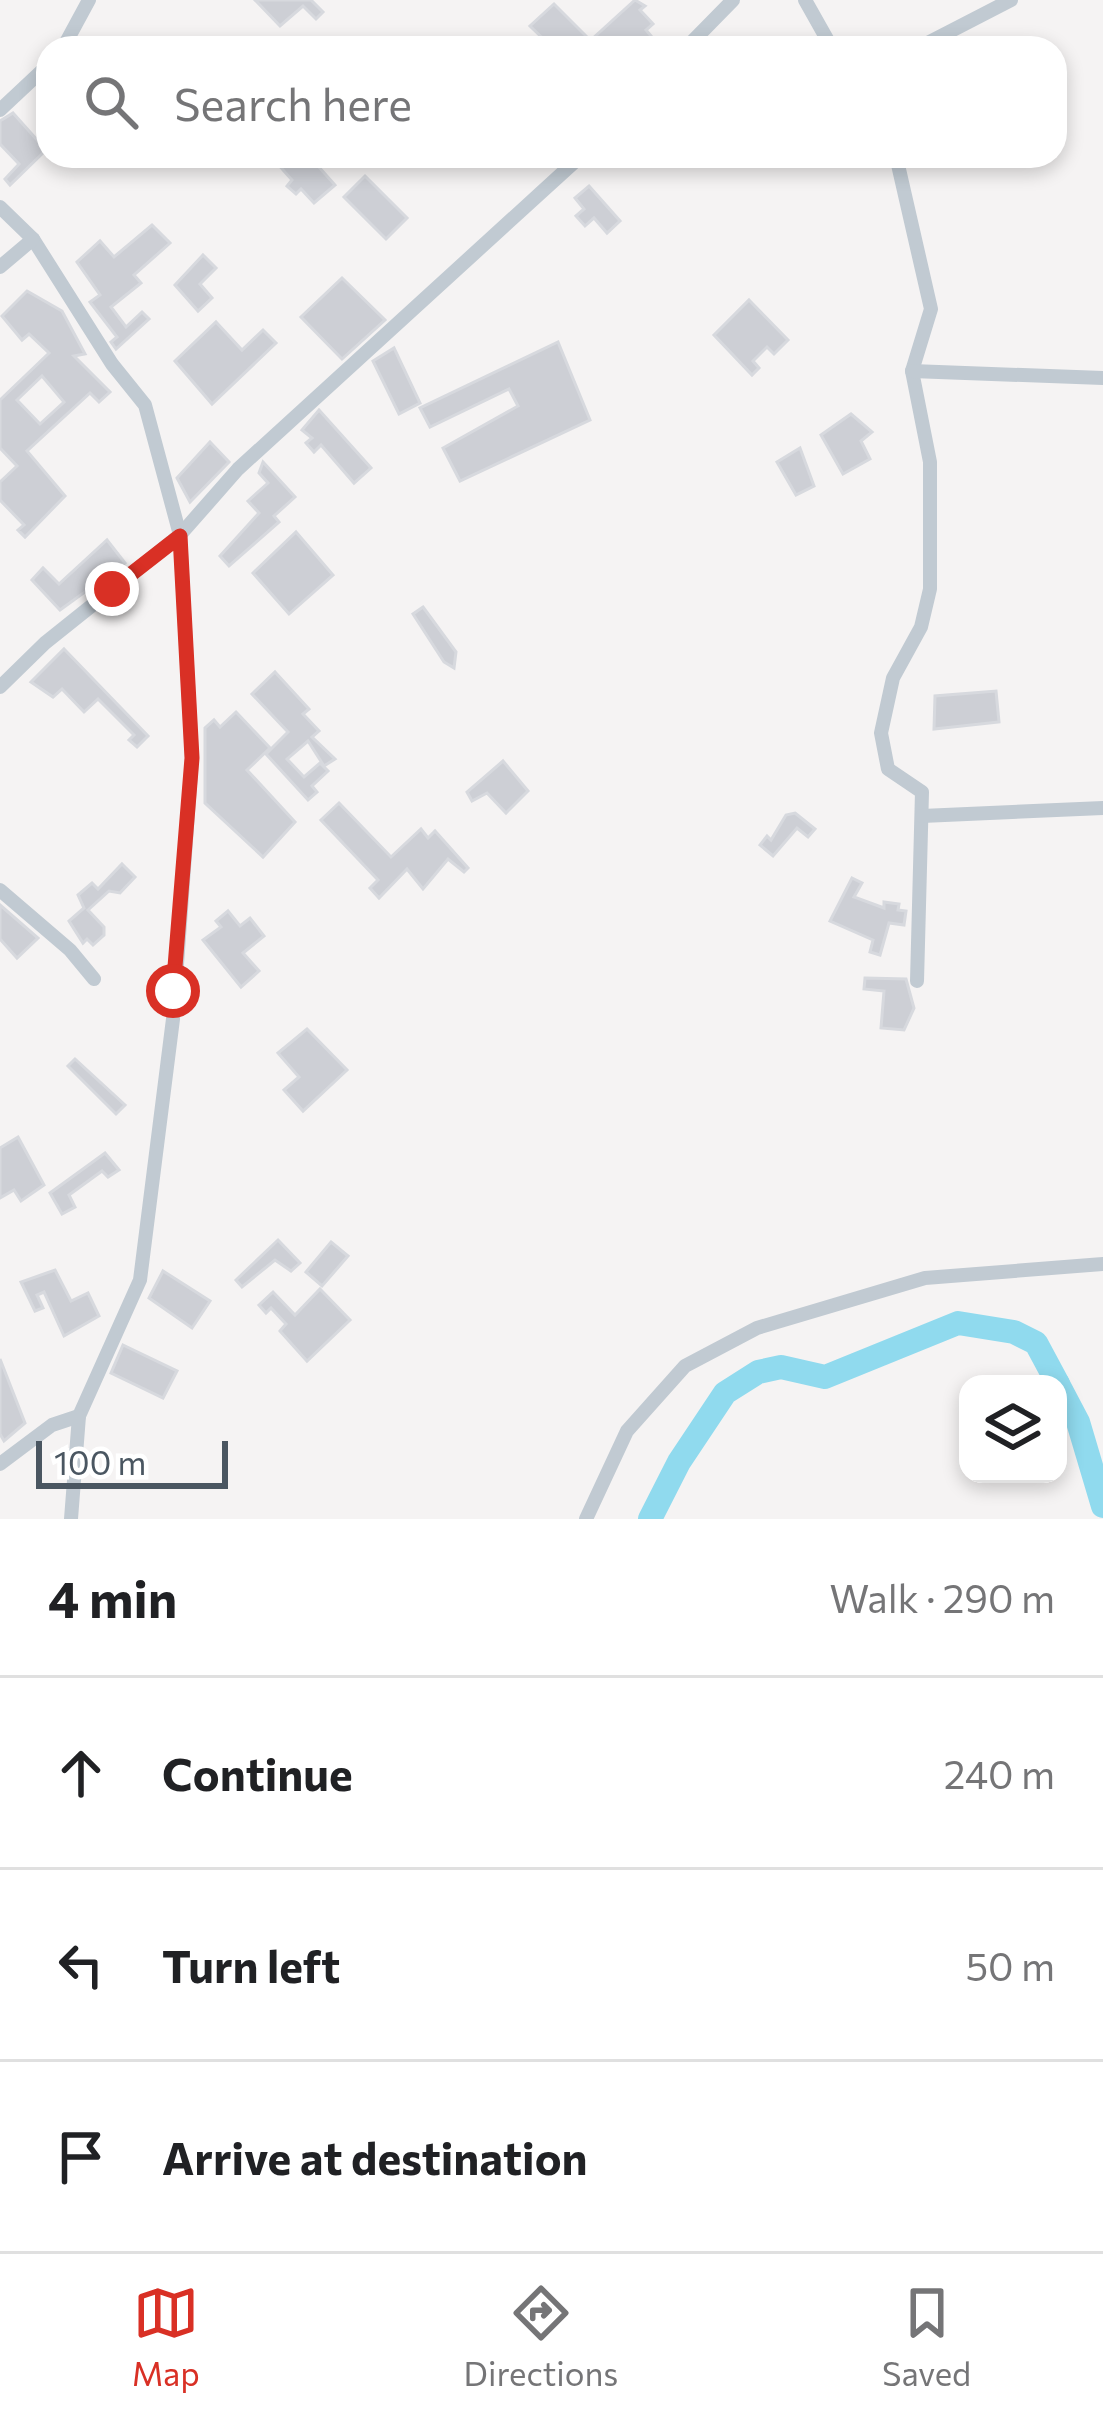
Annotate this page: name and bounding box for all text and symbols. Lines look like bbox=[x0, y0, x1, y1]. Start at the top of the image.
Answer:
search box bbox=[36, 36, 1067, 168]
icon: search bbox=[78, 69, 144, 135]
text: Search here bbox=[174, 75, 412, 130]
route end bbox=[85, 562, 139, 616]
route start bbox=[146, 964, 200, 1018]
map controls bbox=[959, 1375, 1067, 1483]
button: layers bbox=[959, 1375, 1067, 1483]
scale bar bbox=[36, 1435, 228, 1488]
text: 100 m bbox=[54, 1441, 146, 1482]
text: 4 min bbox=[48, 1566, 177, 1629]
text: Walk · 290 m bbox=[830, 1573, 1055, 1621]
icon: ahead bbox=[48, 1740, 114, 1806]
text: Continue bbox=[162, 1745, 353, 1800]
text: 240 m bbox=[944, 1749, 1055, 1797]
icon: left bbox=[48, 1932, 114, 1998]
text: Turn left bbox=[162, 1937, 340, 1992]
text: 50 m bbox=[966, 1941, 1055, 1989]
icon: arrive bbox=[48, 2124, 114, 2190]
text: Arrive at destination bbox=[162, 2129, 588, 2184]
tab: Map bbox=[132, 2280, 200, 2393]
tab: Directions bbox=[464, 2280, 618, 2393]
tab: Saved bbox=[882, 2280, 971, 2393]

